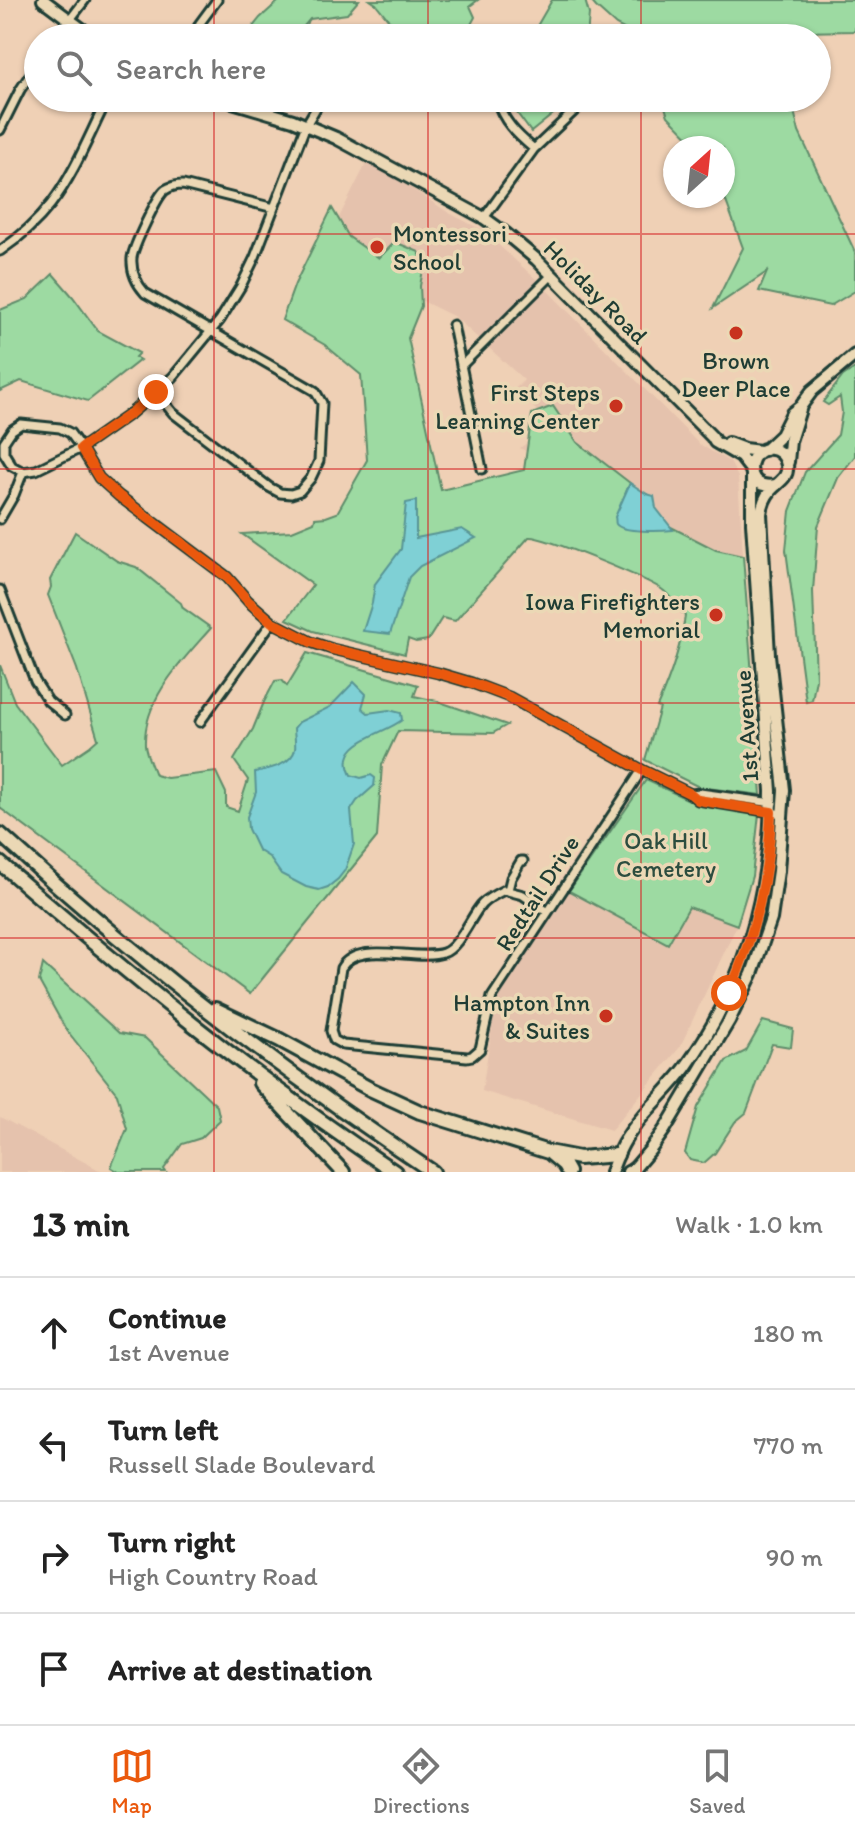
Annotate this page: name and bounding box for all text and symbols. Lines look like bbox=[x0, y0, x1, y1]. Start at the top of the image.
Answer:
search box bbox=[24, 24, 831, 112]
icon: search bbox=[52, 46, 96, 90]
text: Search here bbox=[116, 50, 266, 87]
north arrow bbox=[663, 136, 735, 208]
place label: Montessori School bbox=[393, 219, 507, 276]
street label: Holiday Road bbox=[538, 234, 654, 350]
marker: Montessori School bbox=[368, 238, 386, 256]
marker: Brown Deer Place bbox=[727, 324, 745, 342]
place label: Brown Deer Place bbox=[681, 346, 791, 403]
route end bbox=[138, 374, 174, 410]
place label: First Steps Learning Center bbox=[435, 378, 600, 435]
marker: First Steps Learning Center bbox=[607, 397, 625, 415]
place label: Iowa Firefighters Memorial bbox=[525, 587, 700, 644]
marker: Iowa Firefighters Memorial bbox=[707, 606, 725, 624]
street label: 1st Avenue bbox=[728, 669, 764, 783]
park label: Oak Hill Cemetery bbox=[616, 826, 716, 883]
street label: Redtail Drive bbox=[489, 830, 585, 956]
route start bbox=[711, 975, 747, 1011]
place label: Hampton Inn & Suites bbox=[453, 988, 590, 1045]
marker: Hampton Inn & Suites bbox=[597, 1007, 615, 1025]
text: 13 min bbox=[32, 1204, 129, 1245]
text: Walk · 1.0 km bbox=[675, 1208, 823, 1240]
text: Continue bbox=[108, 1299, 227, 1336]
icon: ahead bbox=[32, 1311, 76, 1355]
text: 180 m bbox=[753, 1317, 823, 1349]
text: 1st Avenue bbox=[108, 1336, 230, 1368]
text: Turn left bbox=[108, 1411, 219, 1448]
icon: left bbox=[32, 1423, 76, 1467]
text: 770 m bbox=[753, 1429, 823, 1461]
text: Russell Slade Boulevard bbox=[108, 1448, 375, 1480]
text: Turn right bbox=[108, 1523, 236, 1560]
icon: right bbox=[32, 1535, 76, 1579]
text: 90 m bbox=[766, 1541, 823, 1573]
text: High Country Road bbox=[108, 1560, 318, 1592]
icon: arrive bbox=[32, 1647, 76, 1691]
text: Arrive at destination bbox=[108, 1651, 372, 1688]
tab: Map bbox=[110, 1744, 154, 1819]
tab: Directions bbox=[373, 1744, 470, 1819]
tab: Saved bbox=[689, 1744, 745, 1819]

